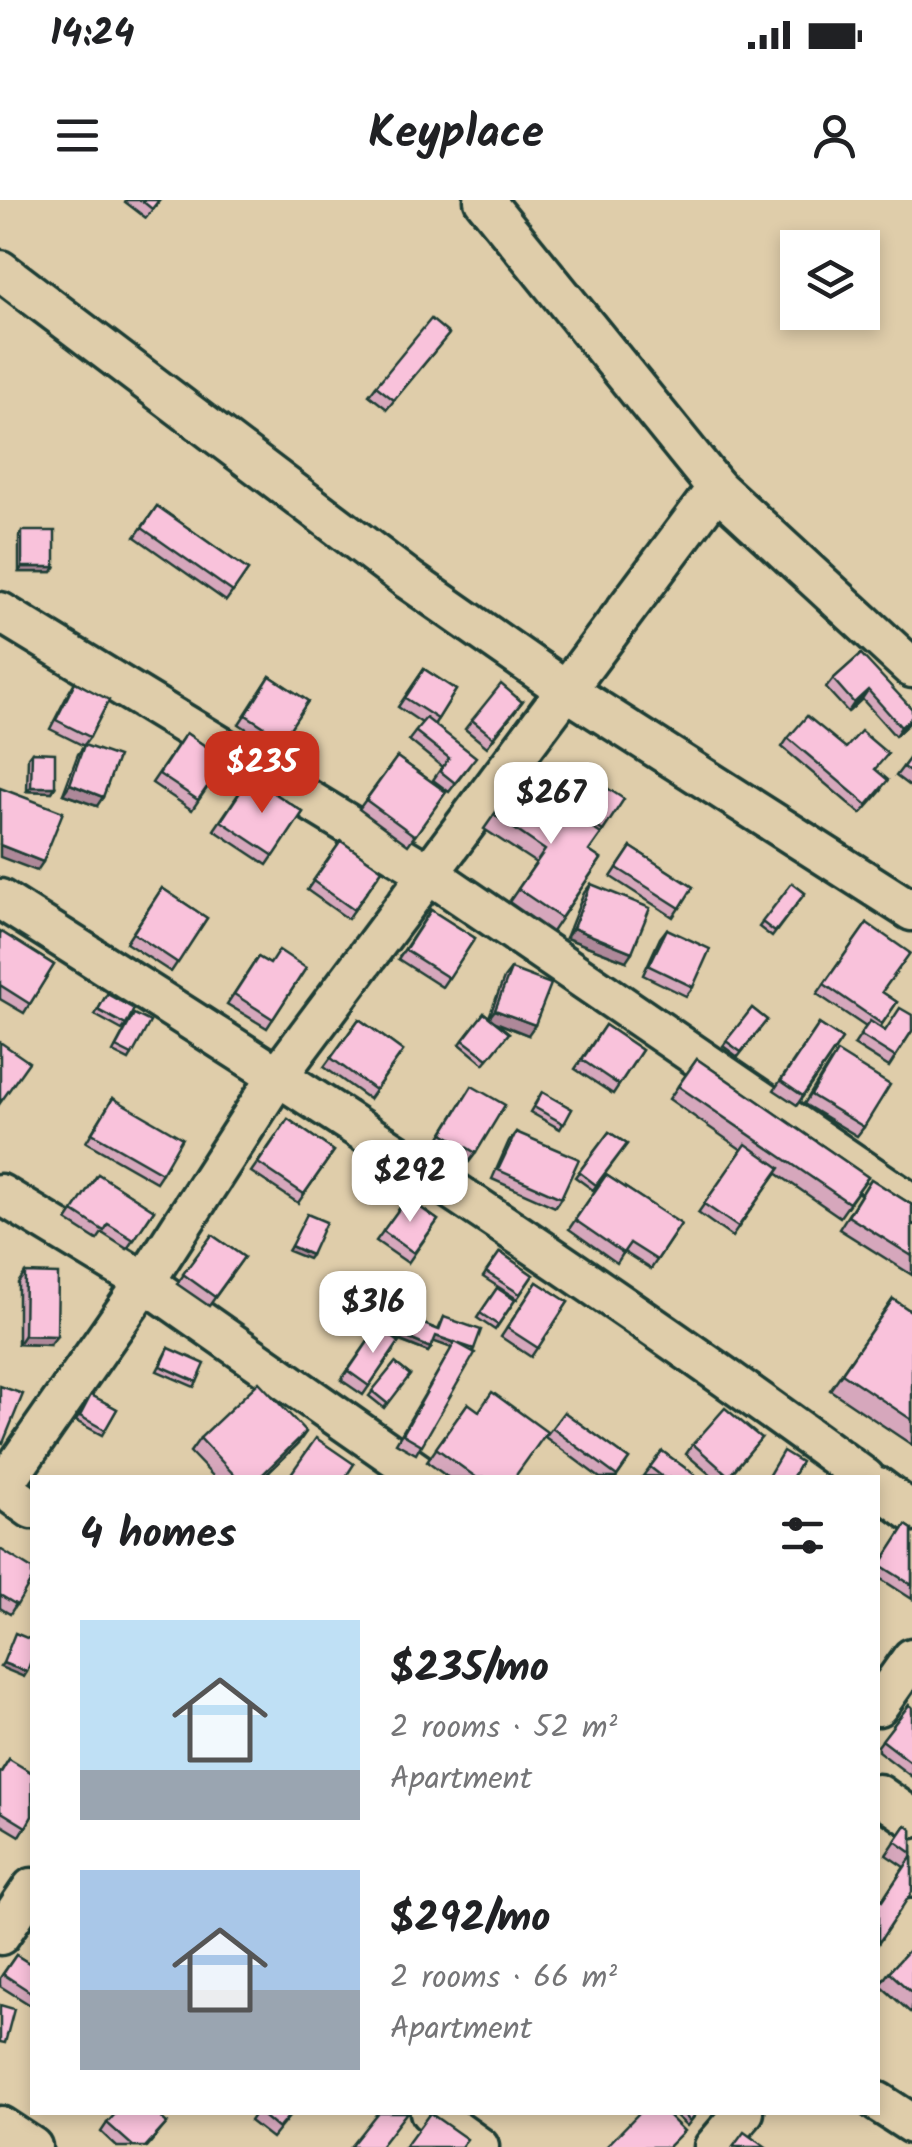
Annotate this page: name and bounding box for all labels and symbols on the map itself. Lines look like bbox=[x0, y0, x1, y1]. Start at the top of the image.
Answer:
pin: $235 bbox=[203, 731, 321, 816]
pin: $267 bbox=[492, 762, 610, 847]
pin: $292 bbox=[351, 1140, 469, 1225]
pin: $316 bbox=[314, 1271, 432, 1356]

